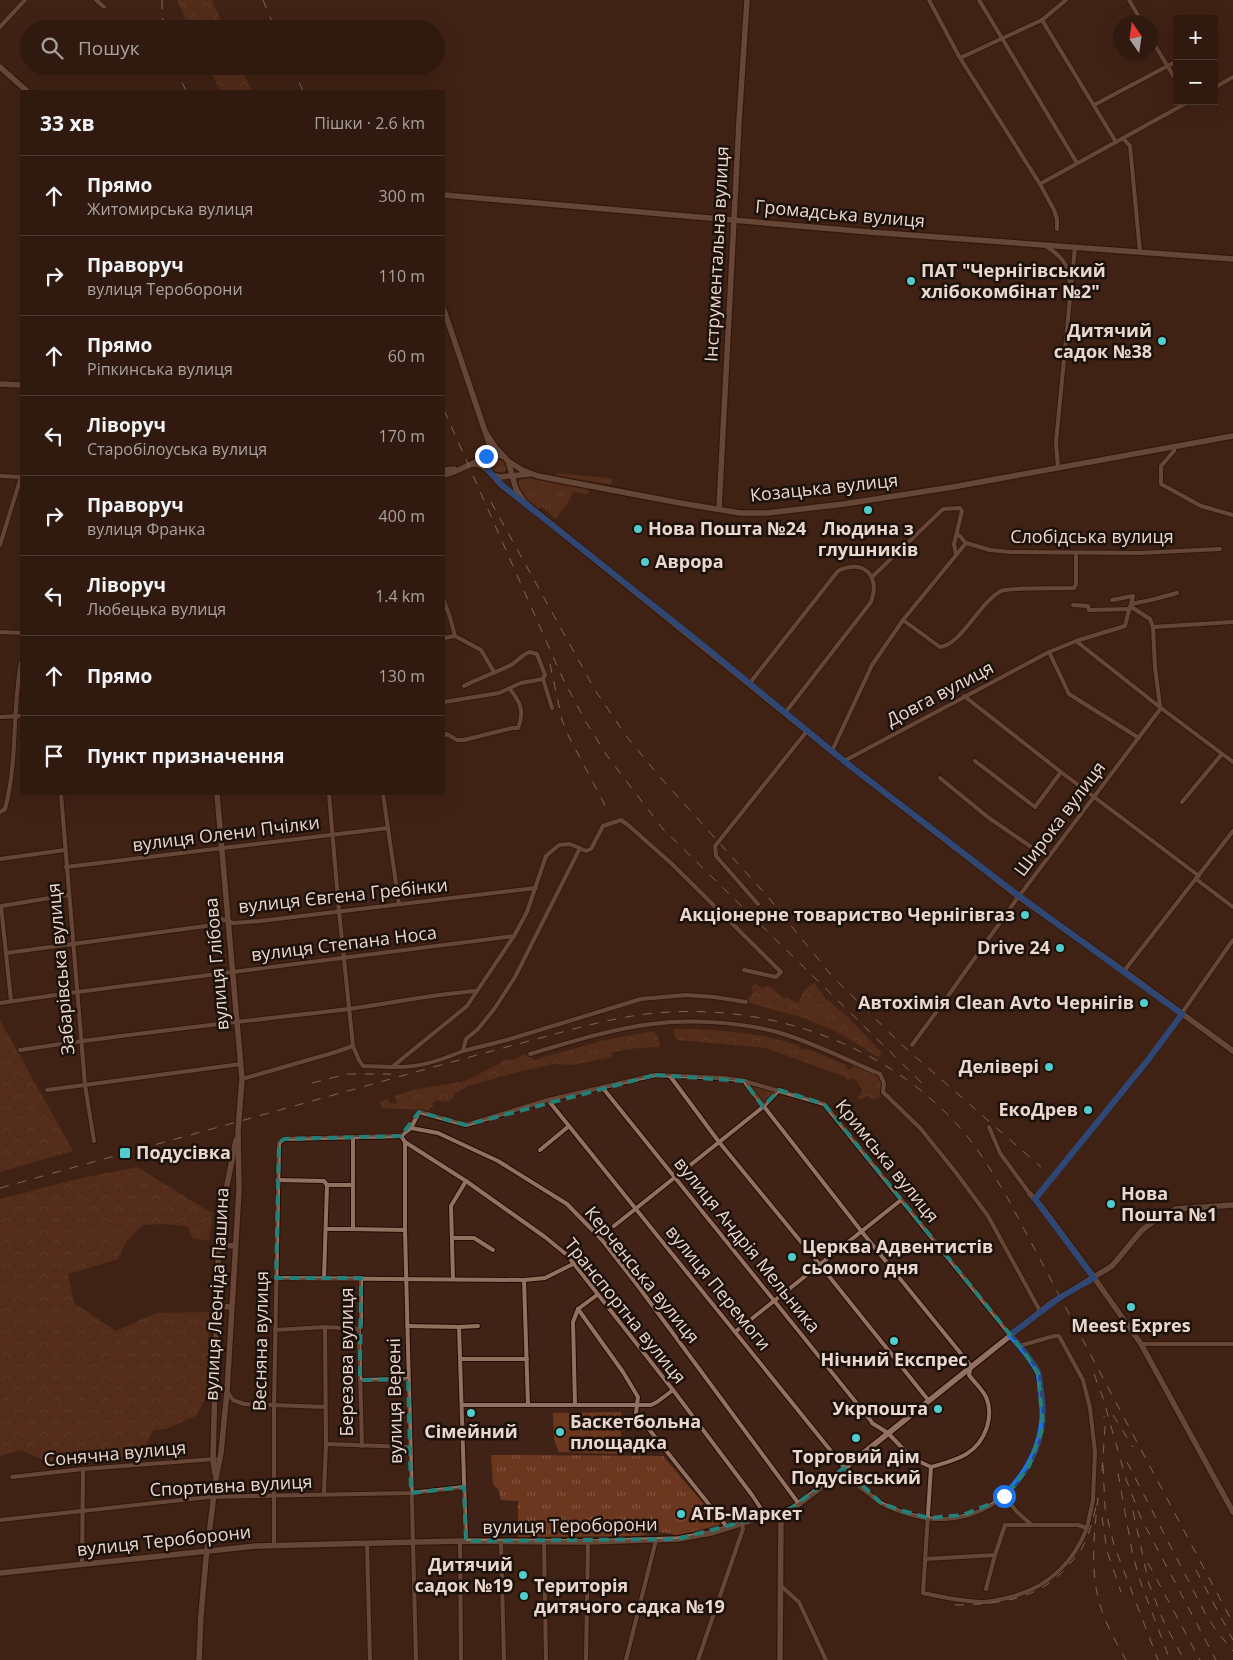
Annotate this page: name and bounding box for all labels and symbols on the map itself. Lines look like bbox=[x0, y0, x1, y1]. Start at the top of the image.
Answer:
north arrow bbox=[1113, 15, 1158, 60]
street label: Інструментальна вулиця bbox=[698, 145, 734, 362]
street label: Громадська вулиця bbox=[754, 194, 926, 232]
place label: ПАТ "Чернігівський хлібокомбінат №2" bbox=[921, 258, 1106, 303]
marker: ПАТ "Чернігівський хлібокомбінат №2" bbox=[905, 275, 917, 287]
place label: Дитячий садок №38 bbox=[1054, 318, 1152, 363]
marker: Дитячий садок №38 bbox=[1156, 335, 1168, 347]
route end bbox=[475, 445, 498, 468]
street label: Козацька вулиця bbox=[749, 467, 899, 507]
marker: Людина з глушників bbox=[862, 504, 874, 516]
place label: Нова Пошта №24 bbox=[648, 516, 806, 540]
place label: Людина з глушників bbox=[818, 516, 918, 561]
marker: Нова Пошта №24 bbox=[632, 523, 644, 535]
street label: Слобідська вулиця bbox=[1010, 524, 1174, 548]
place label: Аврора bbox=[655, 549, 724, 573]
marker: Аврора bbox=[639, 556, 651, 568]
street label: Довга вулиця bbox=[882, 655, 997, 731]
street label: Широка вулиця bbox=[1008, 756, 1110, 881]
street label: вулиця Олени Пчілки bbox=[131, 810, 321, 856]
street label: вулиця Євгена Гребінки bbox=[237, 872, 449, 918]
street label: Забарівська вулиця bbox=[41, 882, 79, 1056]
street label: вулиця Глібова bbox=[198, 897, 234, 1031]
place label: Акціонерне товариство Чернігівгаз bbox=[680, 902, 1015, 926]
marker: Акціонерне товариство Чернігівгаз bbox=[1019, 909, 1031, 921]
street label: вулиця Степана Носа bbox=[250, 920, 438, 966]
place label: Drive 24 bbox=[977, 935, 1050, 959]
marker: Drive 24 bbox=[1054, 942, 1066, 954]
place label: Автохімія Clean Avto Чернігів bbox=[858, 990, 1134, 1014]
marker: Автохімія Clean Avto Чернігів bbox=[1138, 997, 1150, 1009]
place label: Делівері bbox=[959, 1054, 1039, 1078]
marker: Делівері bbox=[1043, 1061, 1055, 1073]
street label: Кримська вулиця bbox=[831, 1094, 945, 1227]
place label: ЕкоДрев bbox=[999, 1097, 1078, 1121]
marker: ЕкоДрев bbox=[1082, 1104, 1094, 1116]
place label: Подусівка bbox=[136, 1140, 231, 1164]
marker: Подусівка bbox=[118, 1146, 132, 1160]
street label: вулиця Андрія Мельника bbox=[669, 1151, 826, 1337]
place label: Нова Пошта №1 bbox=[1121, 1181, 1217, 1226]
street label: вулиця Леоніда Пашина bbox=[198, 1187, 234, 1401]
marker: Нова Пошта №1 bbox=[1105, 1198, 1117, 1210]
street label: Керченська вулиця bbox=[580, 1201, 706, 1348]
street label: вулиця Перемоги bbox=[661, 1220, 777, 1355]
street label: Транспортна вулиця bbox=[560, 1233, 692, 1388]
place label: Церква Адвентистів сьомого дня bbox=[802, 1234, 993, 1279]
marker: Церква Адвентистів сьомого дня bbox=[786, 1251, 798, 1263]
street label: Весняна вулиця bbox=[247, 1271, 273, 1411]
street label: Березова вулиця bbox=[334, 1287, 358, 1437]
marker: Meest Expres bbox=[1125, 1301, 1137, 1313]
place label: Meest Expres bbox=[1071, 1313, 1191, 1337]
marker: Нічний Експрес bbox=[888, 1335, 900, 1347]
street label: вулиця Верені bbox=[381, 1338, 407, 1464]
place label: Нічний Експрес bbox=[820, 1347, 968, 1371]
place label: Укрпошта bbox=[832, 1396, 928, 1420]
marker: Укрпошта bbox=[932, 1403, 944, 1415]
marker: Сімейний bbox=[465, 1407, 477, 1419]
place label: Баскетбольна площадка bbox=[570, 1409, 701, 1454]
place label: Сімейний bbox=[424, 1419, 518, 1443]
marker: Баскетбольна площадка bbox=[554, 1426, 566, 1438]
marker: Торговий дім Подусівський bbox=[850, 1432, 862, 1444]
street label: Сонячна вулиця bbox=[43, 1435, 187, 1471]
place label: Торговий дім Подусівський bbox=[791, 1444, 921, 1489]
street label: Спортивна вулиця bbox=[149, 1469, 313, 1501]
route start bbox=[993, 1485, 1016, 1508]
place label: АТБ-Маркет bbox=[691, 1501, 802, 1525]
marker: АТБ-Маркет bbox=[675, 1508, 687, 1520]
street label: вулиця Тероборони bbox=[482, 1511, 658, 1539]
street label: вулиця Тероборони bbox=[76, 1519, 252, 1561]
place label: Дитячий садок №19 bbox=[415, 1552, 513, 1597]
marker: Дитячий садок №19 bbox=[517, 1569, 529, 1581]
place label: Територія дитячого садка №19 bbox=[534, 1573, 725, 1618]
marker: Територія дитячого садка №19 bbox=[518, 1590, 530, 1602]

